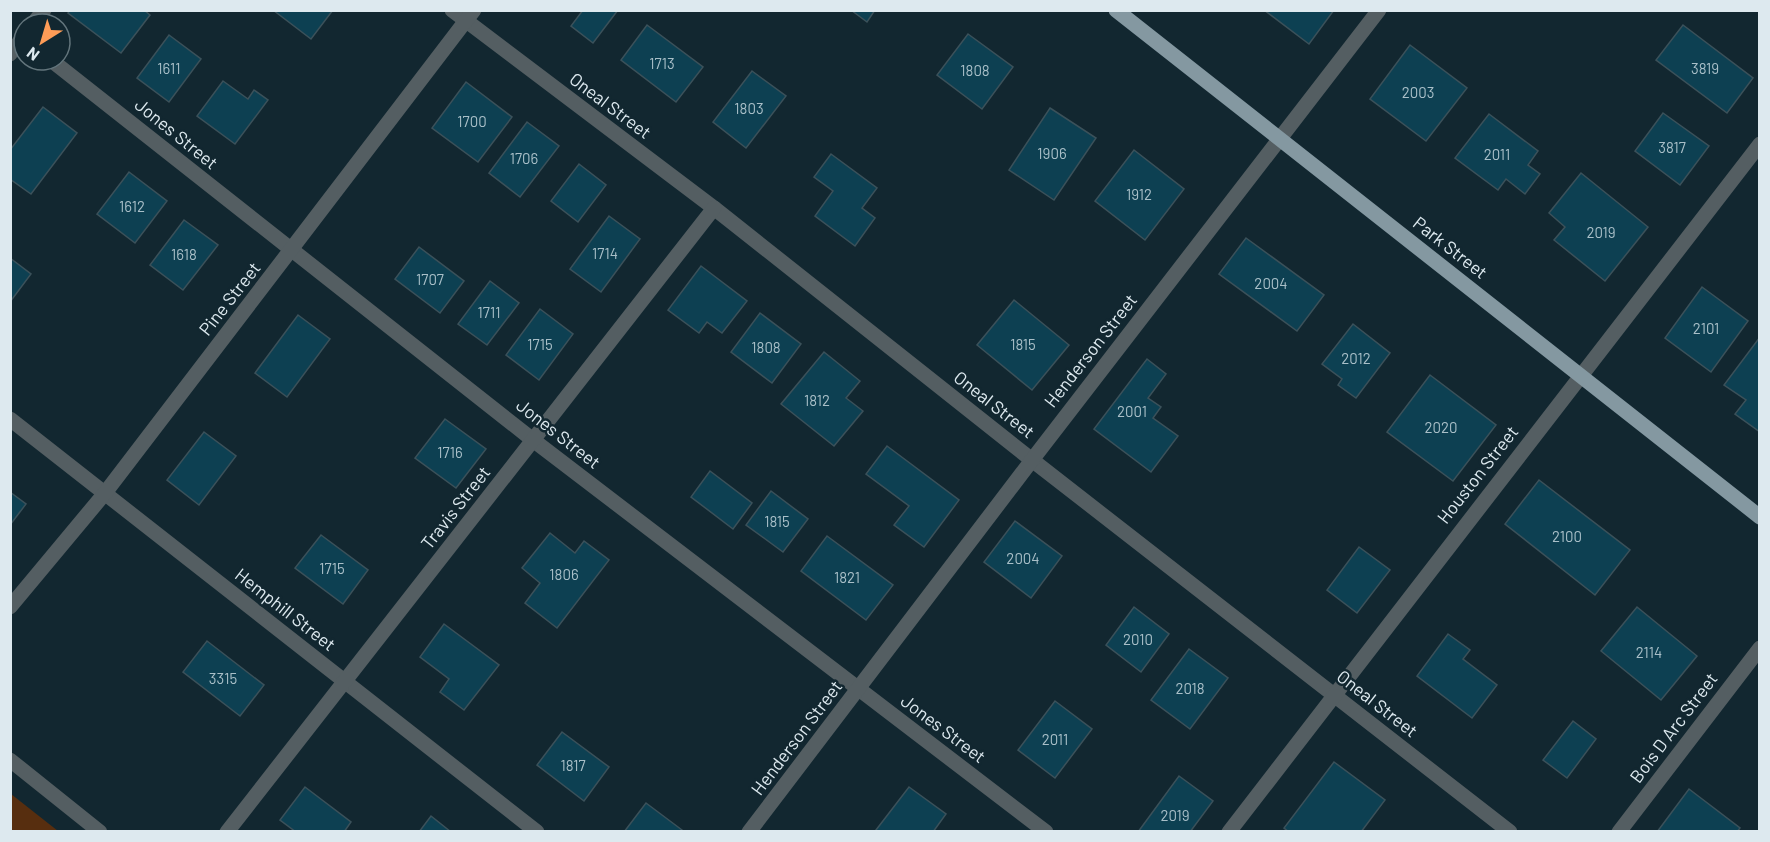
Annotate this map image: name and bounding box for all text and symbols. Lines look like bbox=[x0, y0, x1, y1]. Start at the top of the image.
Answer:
north arrow bbox=[12, 12, 72, 72]
text: N bbox=[23, 44, 43, 65]
house number: 1713 bbox=[649, 54, 675, 72]
house number: 1611 bbox=[157, 59, 181, 77]
house number: 3819 bbox=[1691, 59, 1719, 77]
house number: 1808 bbox=[960, 61, 990, 79]
street label: Oneal Street bbox=[566, 67, 656, 143]
house number: 2003 bbox=[1402, 83, 1434, 101]
street label: Jones Street bbox=[131, 93, 223, 173]
house number: 1803 bbox=[734, 99, 764, 117]
house number: 1700 bbox=[457, 112, 487, 130]
house number: 3817 bbox=[1658, 138, 1686, 156]
house number: 1906 bbox=[1037, 144, 1067, 162]
house number: 2011 bbox=[1484, 145, 1510, 163]
house number: 1706 bbox=[510, 149, 538, 167]
house number: 1912 bbox=[1126, 185, 1152, 203]
house number: 1612 bbox=[119, 197, 145, 215]
street label: Park Street bbox=[1409, 211, 1492, 283]
house number: 2019 bbox=[1586, 223, 1616, 241]
house number: 1714 bbox=[592, 244, 618, 262]
house number: 1618 bbox=[171, 245, 197, 263]
street label: Pine Street bbox=[194, 257, 265, 339]
house number: 1707 bbox=[416, 270, 444, 288]
house number: 2004 bbox=[1254, 274, 1288, 292]
street label: Henderson Street bbox=[1039, 289, 1141, 411]
house number: 1711 bbox=[478, 303, 500, 321]
house number: 2101 bbox=[1693, 319, 1719, 337]
house number: 1715 bbox=[527, 335, 553, 353]
house number: 1815 bbox=[1010, 335, 1036, 353]
house number: 1808 bbox=[751, 338, 781, 356]
house number: 2012 bbox=[1341, 349, 1371, 367]
street label: Oneal Street bbox=[950, 366, 1039, 443]
house number: 1812 bbox=[804, 391, 830, 409]
street label: Jones Street bbox=[512, 394, 605, 473]
house number: 2001 bbox=[1117, 402, 1147, 420]
house number: 2020 bbox=[1424, 418, 1458, 436]
street label: Houston Street bbox=[1432, 421, 1522, 528]
house number: 1716 bbox=[437, 443, 463, 461]
street label: Travis Street bbox=[416, 461, 494, 553]
house number: 1815 bbox=[764, 512, 790, 530]
house number: 2100 bbox=[1552, 527, 1582, 545]
house number: 2004 bbox=[1006, 549, 1040, 567]
house number: 1715 bbox=[319, 559, 345, 577]
street label: Hemphill Street bbox=[231, 563, 340, 655]
house number: 1806 bbox=[549, 565, 579, 583]
house number: 1821 bbox=[834, 568, 860, 586]
house number: 2010 bbox=[1123, 630, 1153, 648]
house number: 2114 bbox=[1636, 643, 1662, 661]
street label: Oneal Street bbox=[1333, 665, 1422, 742]
street label: Bois D Arc Street bbox=[1625, 668, 1722, 787]
house number: 3315 bbox=[209, 669, 237, 687]
street label: Henderson Street bbox=[746, 676, 846, 799]
house number: 2018 bbox=[1175, 679, 1205, 697]
street label: Jones Street bbox=[897, 689, 990, 767]
house number: 2011 bbox=[1042, 730, 1068, 748]
house number: 1817 bbox=[561, 756, 586, 774]
house number: 2019 bbox=[1160, 806, 1190, 824]

